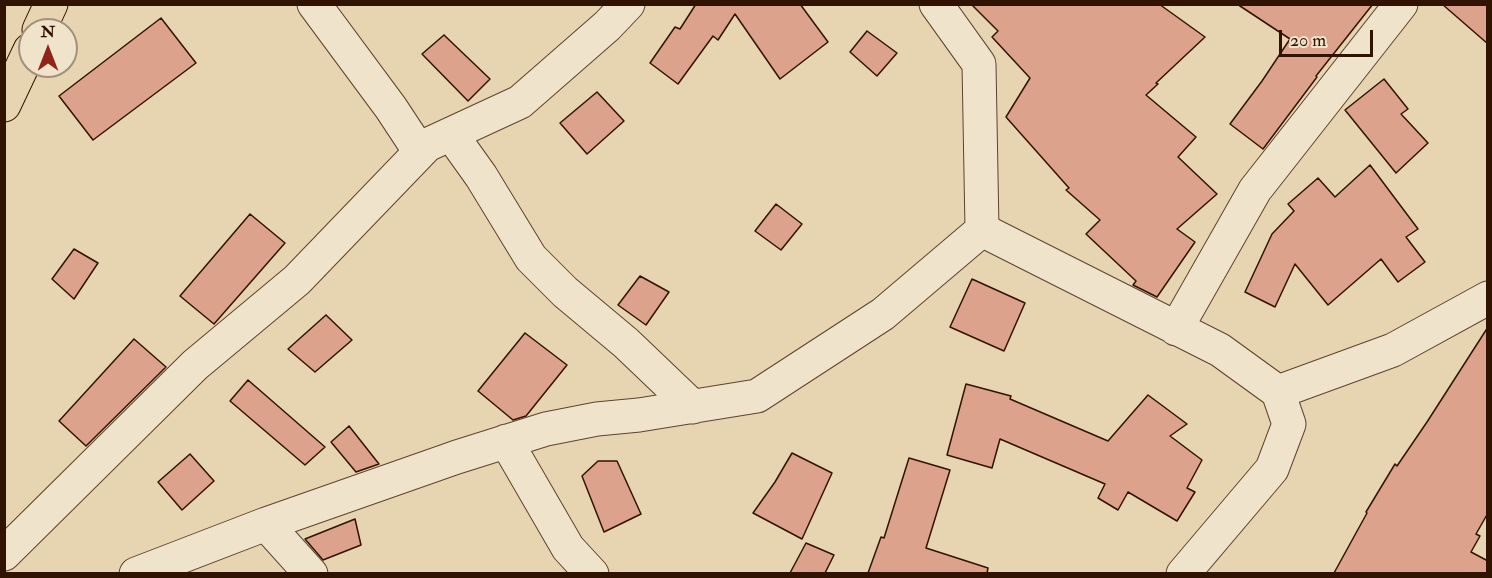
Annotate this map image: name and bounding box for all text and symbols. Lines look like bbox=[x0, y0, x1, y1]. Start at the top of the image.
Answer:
north arrow bbox=[18, 18, 78, 78]
scale bar bbox=[1282, 18, 1376, 56]
text: N bbox=[41, 22, 55, 42]
text: 20 m bbox=[1290, 29, 1326, 52]

